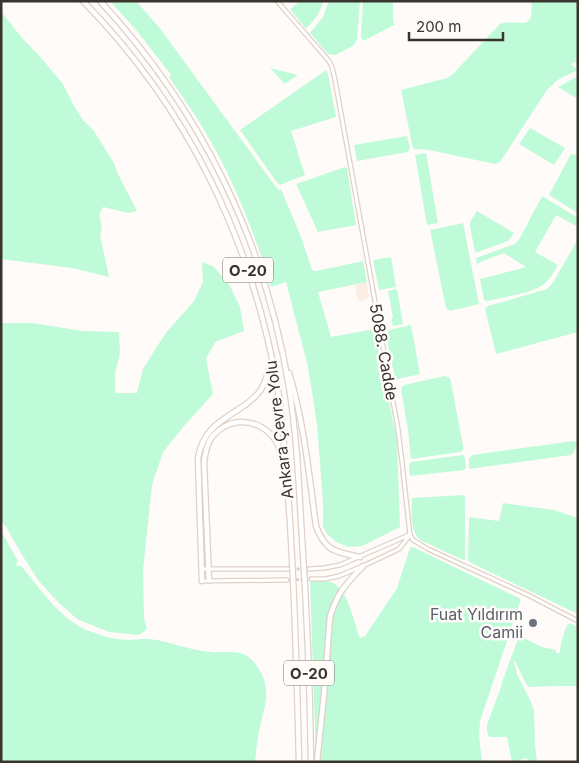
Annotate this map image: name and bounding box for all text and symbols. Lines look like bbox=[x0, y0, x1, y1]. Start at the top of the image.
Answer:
scale bar bbox=[409, 10, 503, 42]
text: 200 m bbox=[416, 17, 461, 36]
road number: O-20 bbox=[223, 258, 273, 282]
street label: 5088. Cadde bbox=[366, 302, 402, 402]
street label: Ankara Çevre Yolu bbox=[261, 359, 297, 501]
place label: Fuat Yıldırım Camii bbox=[430, 604, 523, 642]
marker: Fuat Yıldırım Camii bbox=[527, 617, 539, 629]
road number: O-20 bbox=[284, 660, 334, 686]

